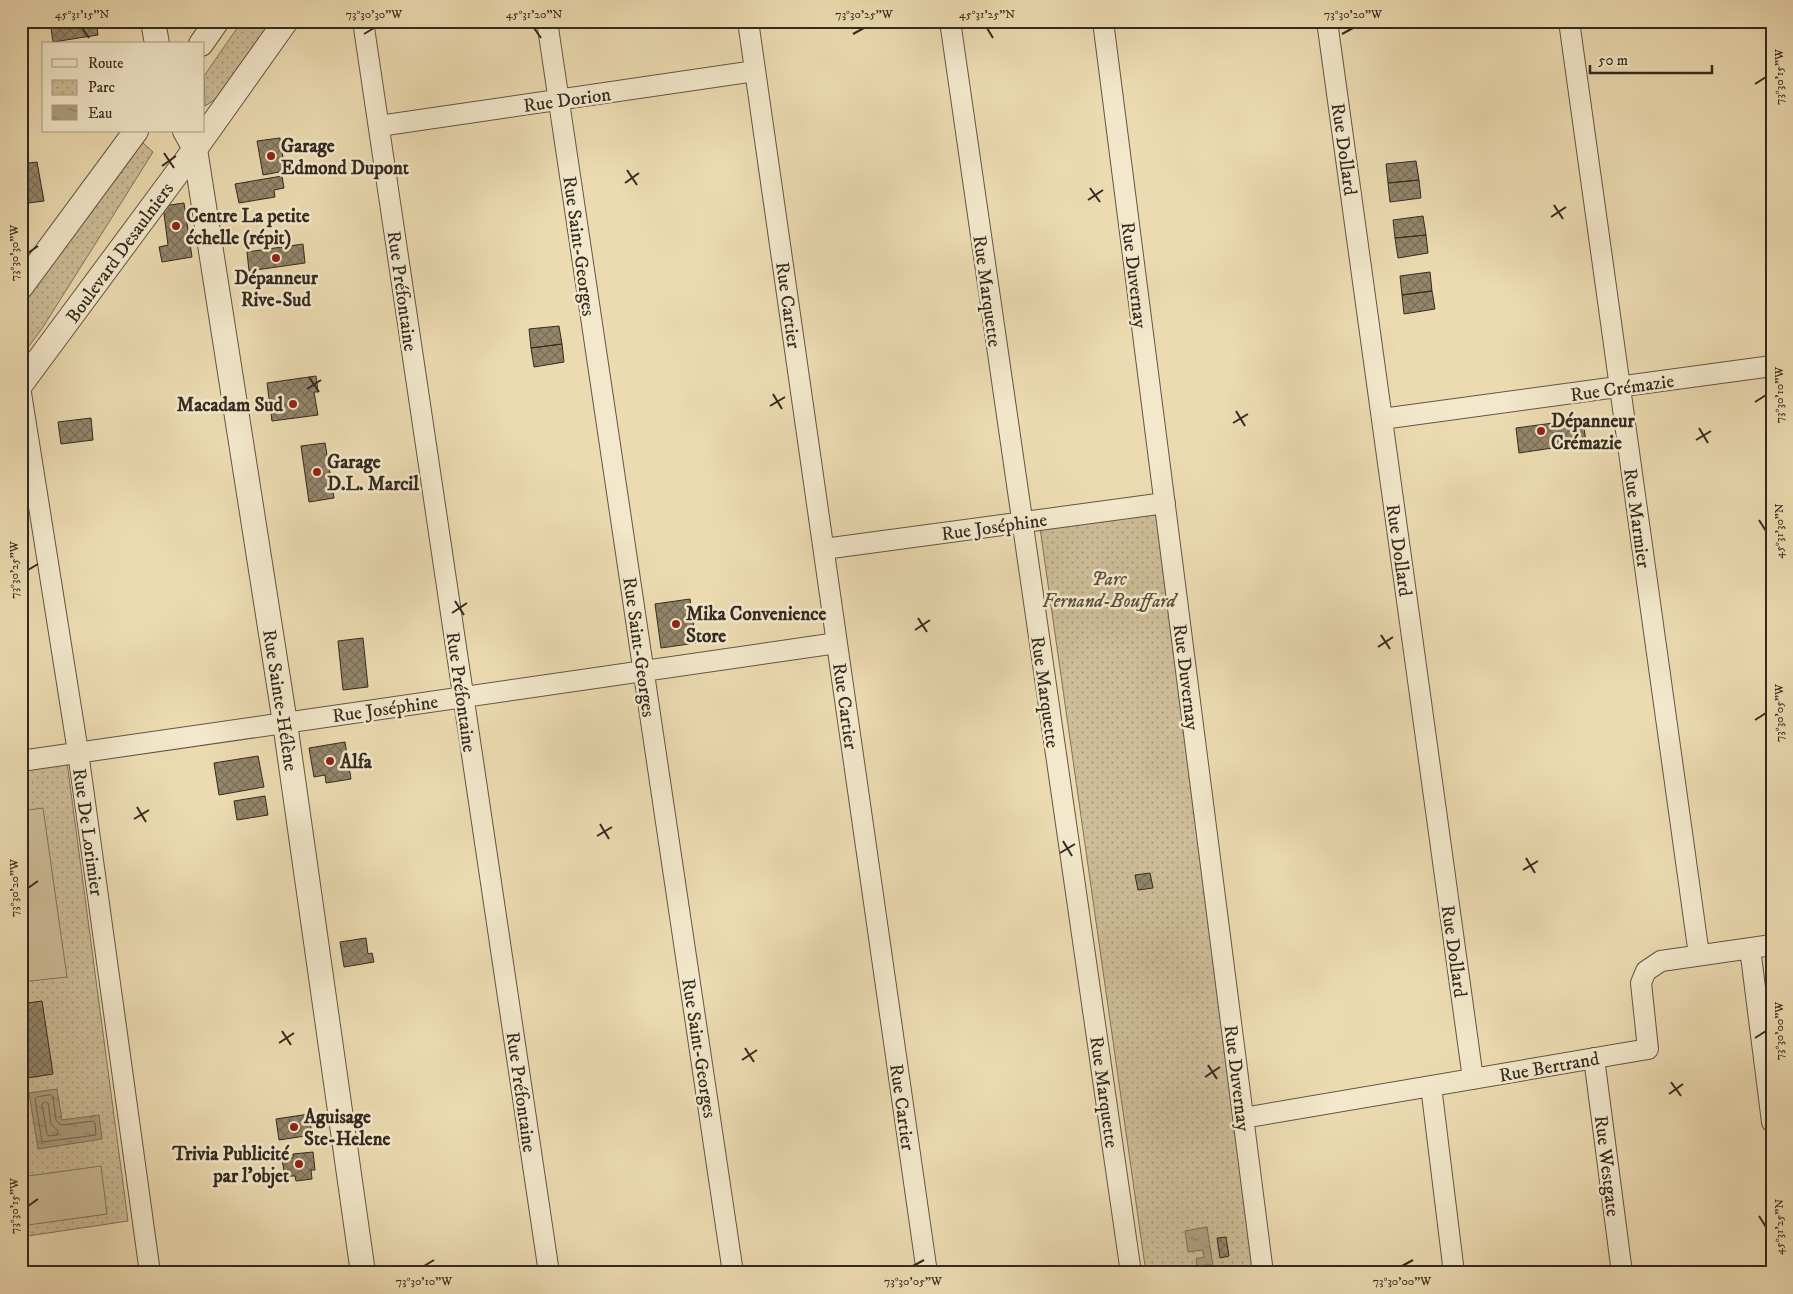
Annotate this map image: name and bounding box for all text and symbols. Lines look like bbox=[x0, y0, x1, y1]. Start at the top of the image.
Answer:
text: 45°31'15"N bbox=[55, 7, 109, 22]
text: 73°30'30"W bbox=[346, 7, 403, 22]
text: 45°31'20"N bbox=[506, 7, 563, 22]
text: 73°30'25"W bbox=[835, 7, 894, 22]
text: 45°31'25"N bbox=[959, 7, 1015, 22]
text: 73°30'20"W bbox=[1324, 7, 1383, 22]
legend bbox=[42, 42, 205, 132]
scale bar bbox=[1590, 42, 1713, 74]
text: 73°30'15"W bbox=[1772, 48, 1787, 105]
text: 50 m bbox=[1598, 51, 1628, 70]
text: Route bbox=[88, 54, 123, 73]
text: Parc bbox=[88, 78, 116, 97]
street label: Rue Dorion bbox=[522, 83, 613, 118]
street label: Rue Dollard bbox=[1326, 102, 1361, 197]
text: Eau bbox=[88, 104, 112, 123]
place label: Garage Edmond Dupont bbox=[281, 135, 410, 180]
marker: Garage Edmond Dupont bbox=[265, 150, 277, 162]
street label: Rue Saint-Georges bbox=[557, 175, 600, 318]
street label: Boulevard Desaulniers bbox=[61, 178, 179, 328]
place label: Centre La petite échelle (répit) bbox=[186, 205, 310, 250]
marker: Centre La petite échelle (répit) bbox=[170, 220, 182, 232]
street label: Rue Duvernay bbox=[1116, 221, 1152, 331]
text: 73°30'30"W bbox=[7, 224, 22, 281]
street label: Rue Préfontaine bbox=[382, 229, 421, 353]
street label: Rue Marquette bbox=[966, 234, 1006, 349]
marker: Dépanneur Rive-Sud bbox=[270, 252, 282, 264]
street label: Rue Cartier bbox=[770, 260, 805, 350]
place label: Dépanneur Rive-Sud bbox=[234, 267, 319, 312]
text: 73°30'10"W bbox=[1772, 366, 1787, 423]
street label: Rue Crémazie bbox=[1569, 370, 1676, 407]
place label: Macadam Sud bbox=[177, 394, 284, 417]
marker: Macadam Sud bbox=[287, 398, 299, 410]
place label: Dépanneur Crémazie bbox=[1551, 410, 1635, 455]
marker: Dépanneur Crémazie bbox=[1535, 425, 1547, 437]
place label: Garage D.L. Marcil bbox=[327, 451, 419, 496]
marker: Garage D.L. Marcil bbox=[311, 466, 323, 478]
street label: Rue Marmier bbox=[1618, 467, 1655, 570]
street label: Rue Dollard bbox=[1381, 503, 1416, 598]
text: 45°31'30"N bbox=[1772, 503, 1787, 559]
street label: Rue Joséphine bbox=[940, 509, 1049, 546]
text: 73°30'25"W bbox=[7, 540, 22, 599]
park label: Parc Fernand-Bouffard bbox=[1042, 568, 1179, 613]
street label: Rue Saint-Georges bbox=[617, 576, 660, 719]
place label: Mika Convenience Store bbox=[686, 603, 826, 648]
marker: Mika Convenience Store bbox=[670, 618, 682, 630]
street label: Rue Duvernay bbox=[1168, 623, 1204, 733]
street label: Rue Sainte-Hélène bbox=[257, 628, 302, 773]
street label: Rue Préfontaine bbox=[441, 630, 480, 754]
street label: Rue Marquette bbox=[1024, 635, 1064, 750]
street label: Rue Cartier bbox=[827, 661, 862, 751]
text: 73°30'05"W bbox=[1772, 683, 1787, 742]
street label: Rue Joséphine bbox=[331, 691, 440, 728]
place label: Alfa bbox=[339, 751, 373, 774]
marker: Alfa bbox=[324, 755, 336, 767]
street label: Rue De Lorimier bbox=[67, 767, 108, 898]
text: 73°30'20"W bbox=[7, 858, 22, 917]
street label: Rue Dollard bbox=[1436, 904, 1471, 999]
street label: Rue Saint-Georges bbox=[676, 977, 721, 1120]
text: 73°30'00"W bbox=[1772, 1001, 1787, 1060]
street label: Rue Duvernay bbox=[1219, 1024, 1255, 1134]
street label: Rue Préfontaine bbox=[501, 1030, 540, 1154]
street label: Rue Marquette bbox=[1083, 1035, 1123, 1150]
street label: Rue Bertrand bbox=[1497, 1047, 1602, 1088]
street label: Rue Cartier bbox=[884, 1062, 919, 1152]
place label: Aguisage Ste-Helene bbox=[303, 1106, 391, 1151]
street label: Rue Westgate bbox=[1589, 1114, 1624, 1218]
marker: Aguisage Ste-Helene bbox=[288, 1121, 300, 1133]
place label: Trivia Publicité par l'objet bbox=[172, 1143, 290, 1189]
marker: Trivia Publicité par l'objet bbox=[293, 1158, 305, 1170]
text: 73°30'15"W bbox=[7, 1177, 22, 1234]
text: 45°31'25"N bbox=[1772, 1199, 1787, 1255]
text: 73°30'10"W bbox=[396, 1274, 453, 1289]
text: 73°30'05"W bbox=[884, 1274, 943, 1289]
text: 73°30'00"W bbox=[1373, 1274, 1432, 1289]

